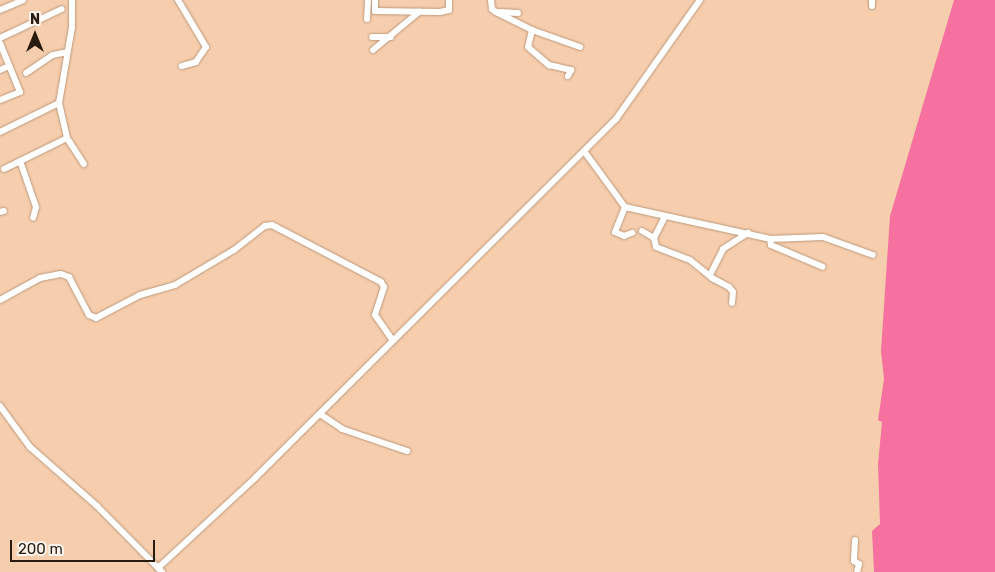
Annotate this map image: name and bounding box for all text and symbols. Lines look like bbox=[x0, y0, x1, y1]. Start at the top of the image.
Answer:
north arrow bbox=[10, 10, 60, 60]
text: N bbox=[30, 11, 40, 28]
scale bar bbox=[12, 530, 158, 562]
text: 200 m bbox=[18, 540, 63, 558]

